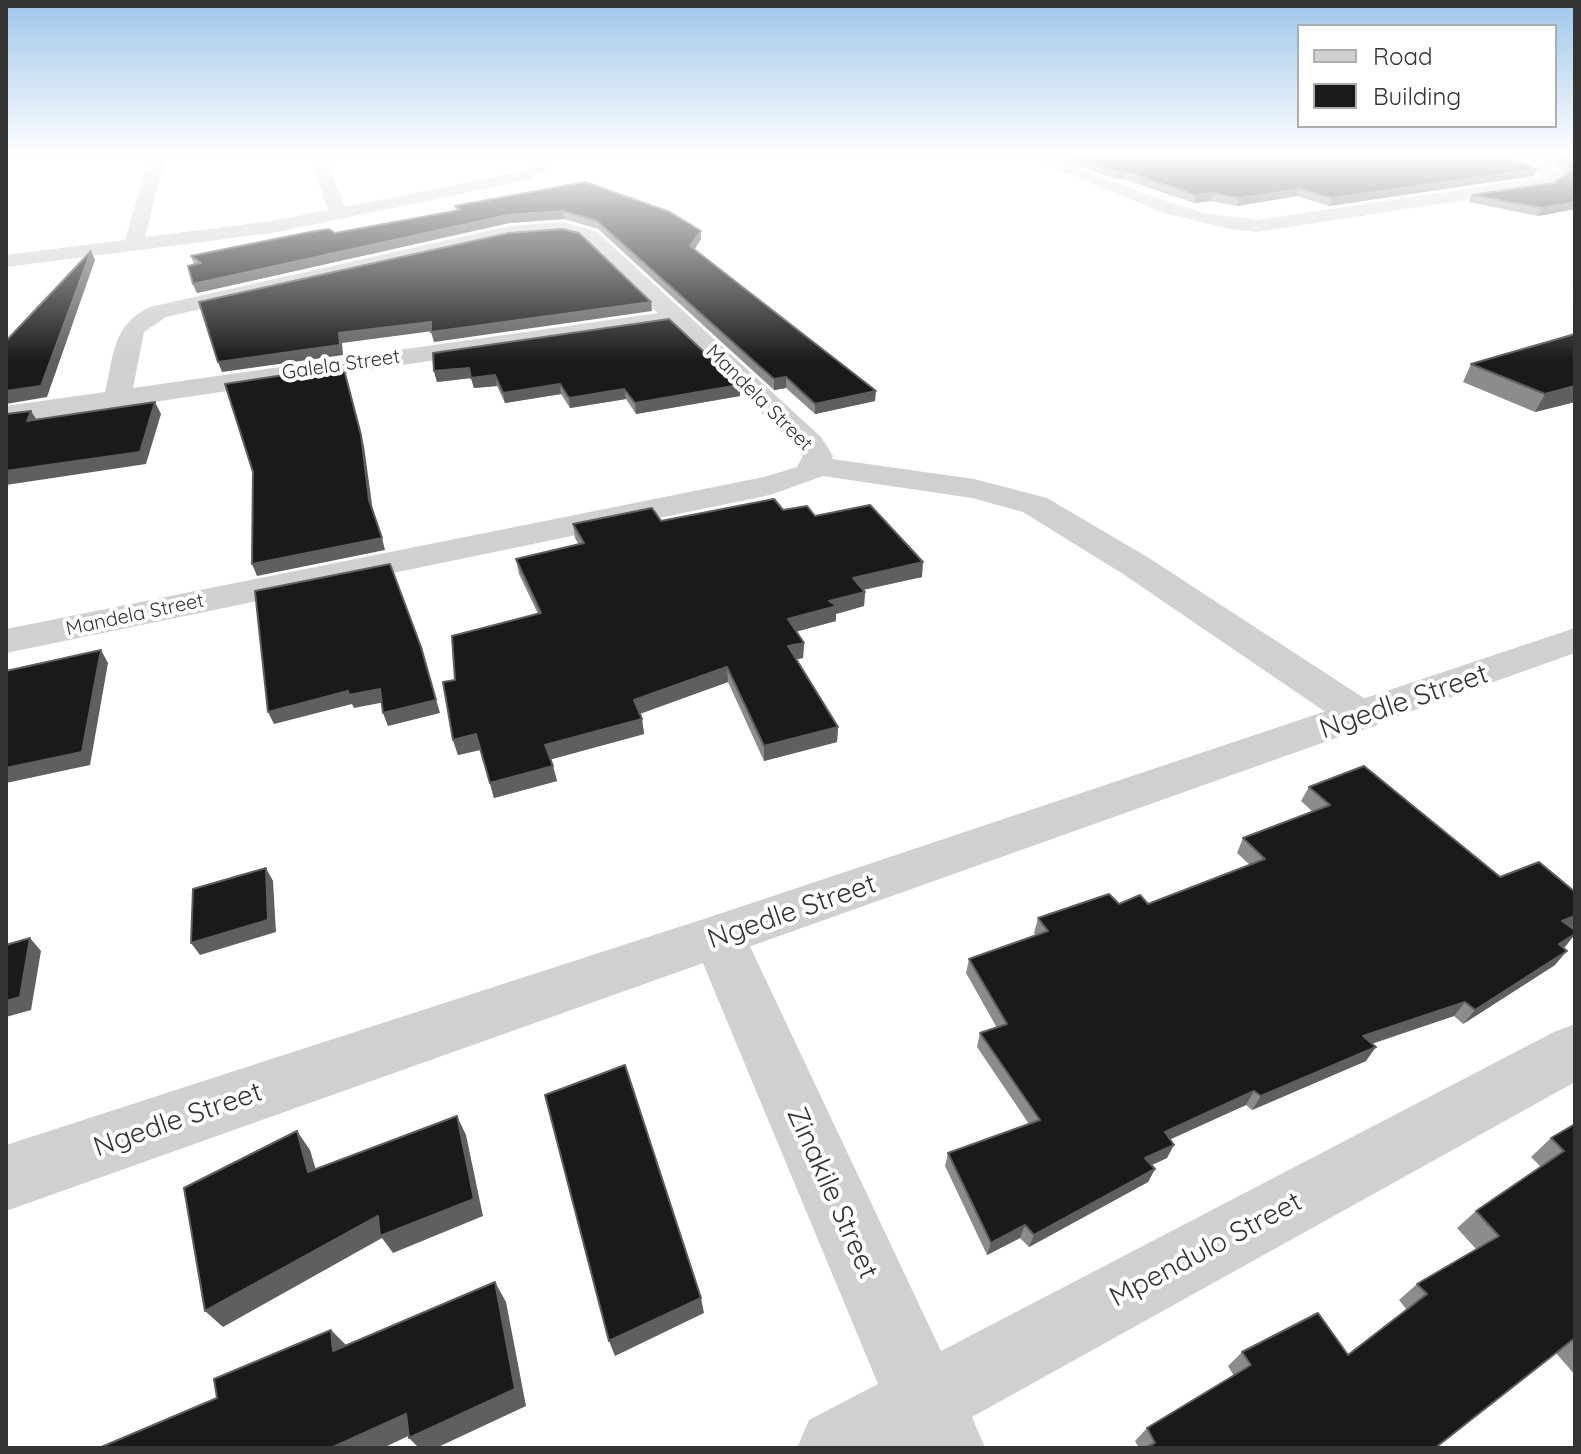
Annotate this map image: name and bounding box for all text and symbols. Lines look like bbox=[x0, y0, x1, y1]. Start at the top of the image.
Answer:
legend bbox=[1297, 24, 1557, 128]
text: Road bbox=[1373, 41, 1433, 71]
text: Building bbox=[1373, 81, 1461, 111]
street label: Mandela Street bbox=[701, 340, 817, 456]
street label: Galela Street bbox=[280, 345, 402, 385]
street label: Mandela Street bbox=[64, 589, 206, 641]
street label: Ngedle Street bbox=[1315, 657, 1493, 747]
street label: Ngedle Street bbox=[703, 867, 881, 957]
street label: Ngedle Street bbox=[89, 1075, 267, 1165]
street label: Zinakile Street bbox=[779, 1102, 885, 1284]
street label: Mpendulo Street bbox=[1104, 1185, 1308, 1315]

